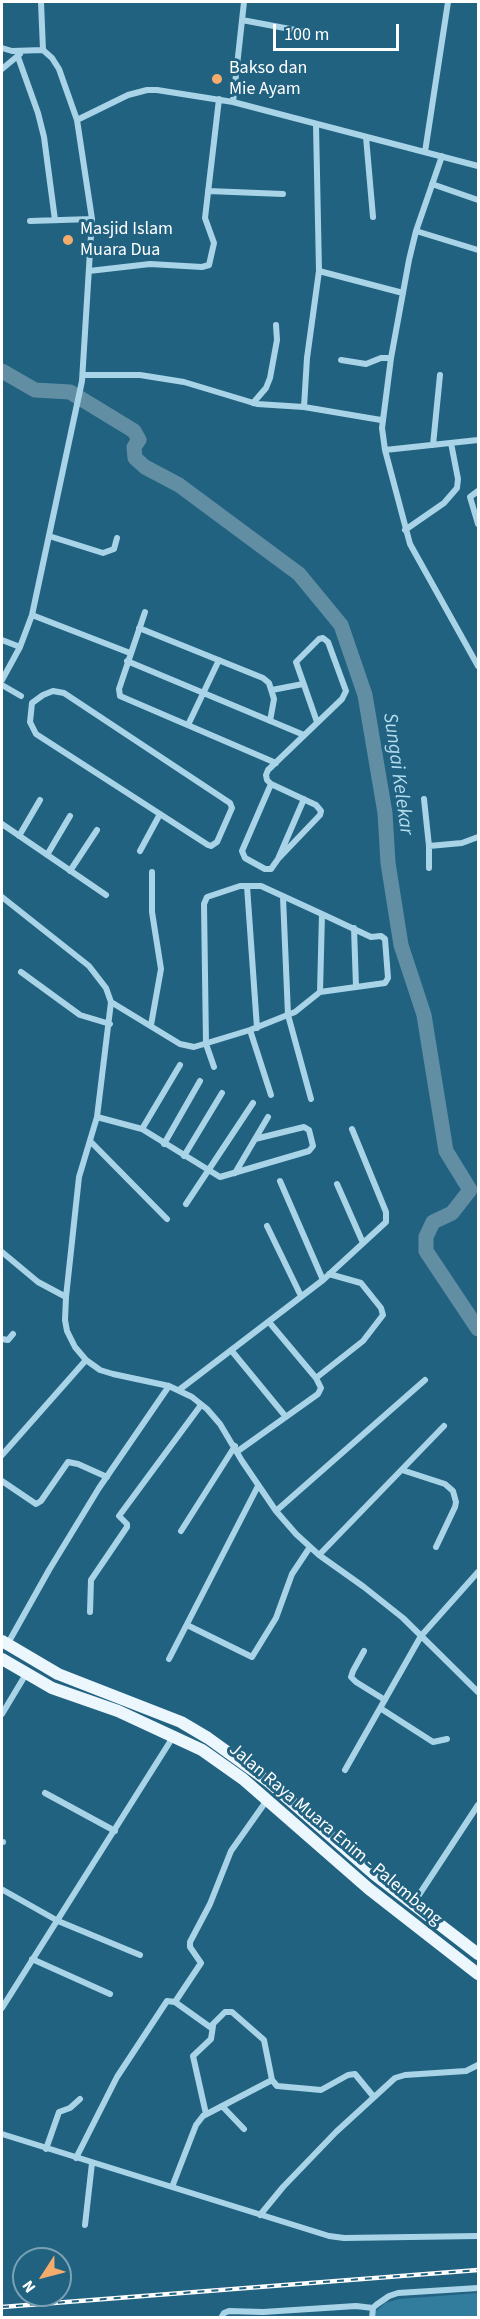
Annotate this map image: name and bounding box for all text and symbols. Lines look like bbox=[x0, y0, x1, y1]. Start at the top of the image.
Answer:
scale bar bbox=[276, 12, 402, 50]
text: 100 m bbox=[284, 22, 329, 47]
place label: Bakso dan Mie Ayam bbox=[229, 58, 307, 100]
marker: Bakso dan Mie Ayam bbox=[210, 72, 224, 86]
place label: Masjid Islam Muara Dua bbox=[80, 219, 173, 262]
marker: Masjid Islam Muara Dua bbox=[61, 233, 75, 247]
water label: Sungai Kelekar bbox=[377, 711, 417, 837]
street label: Jalan Raya Muara Enim - Palembang bbox=[224, 1740, 446, 1930]
north arrow bbox=[12, 2247, 72, 2307]
text: N bbox=[17, 2276, 41, 2297]

